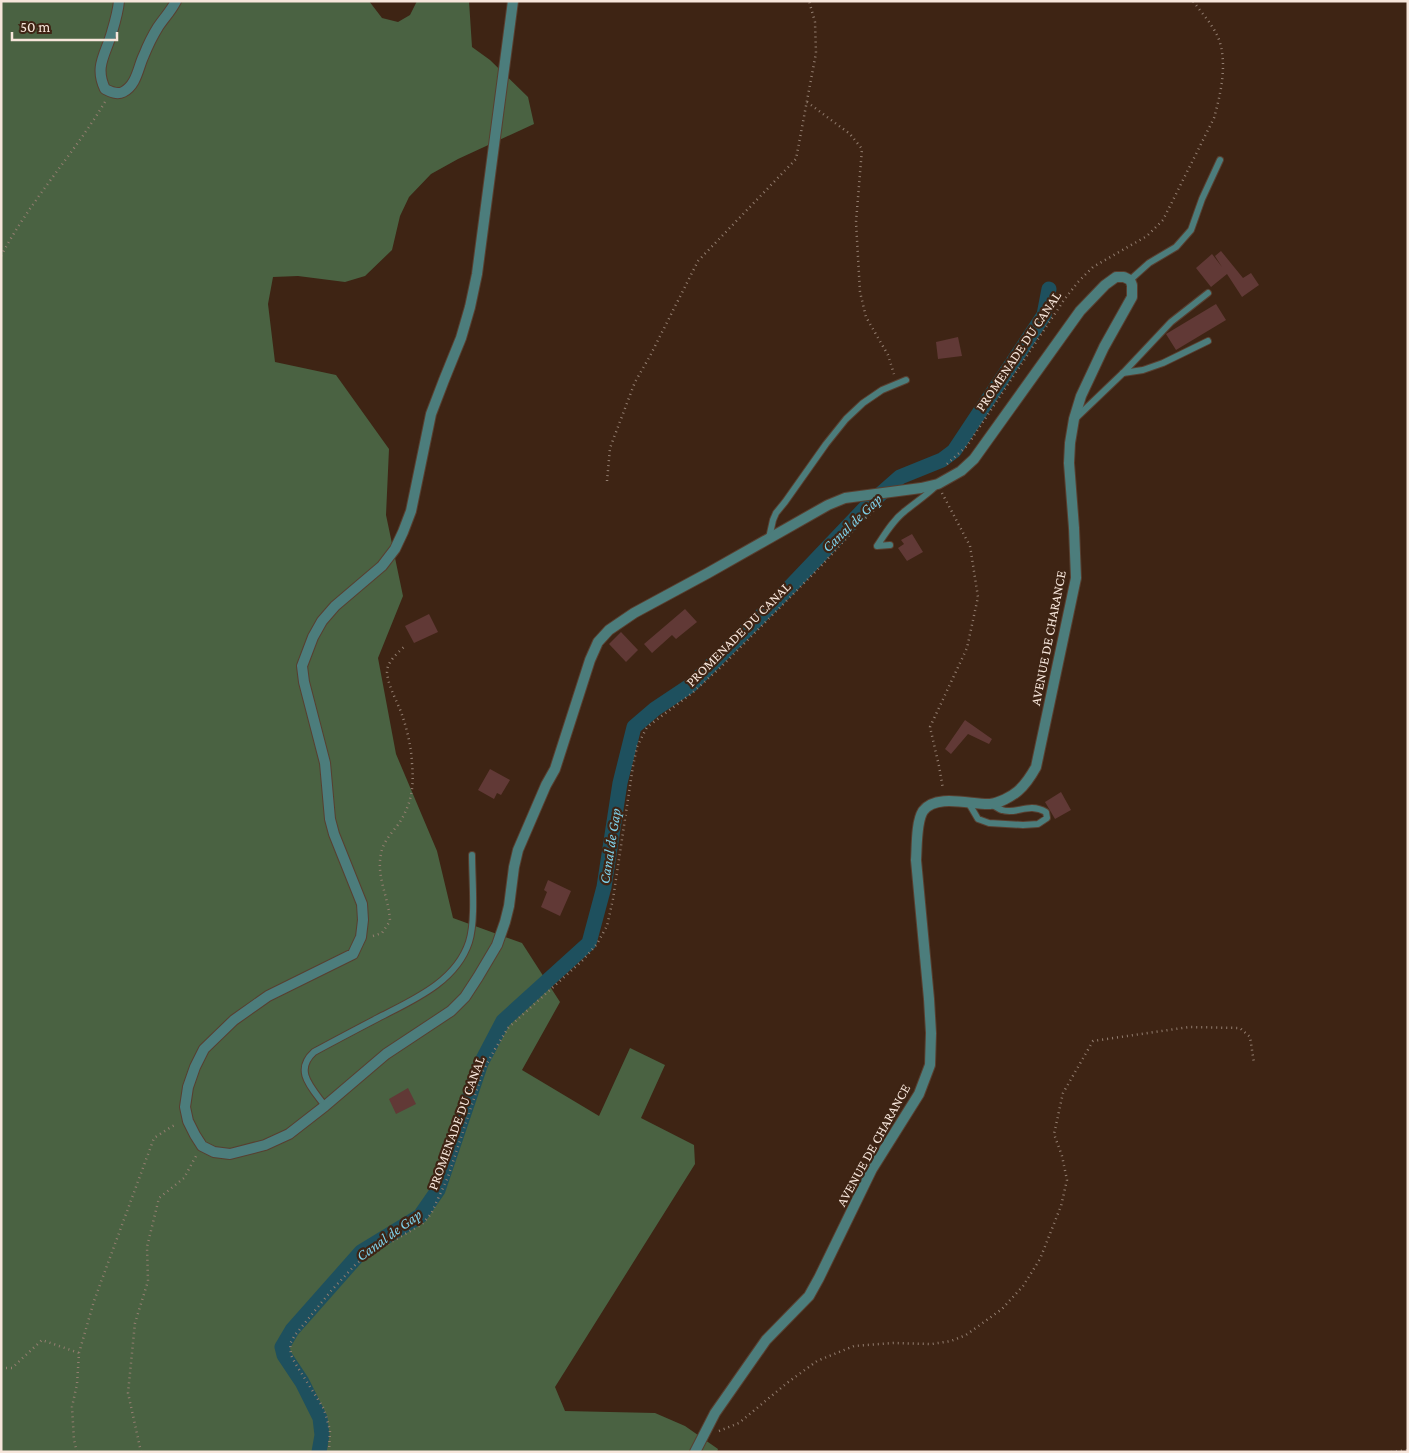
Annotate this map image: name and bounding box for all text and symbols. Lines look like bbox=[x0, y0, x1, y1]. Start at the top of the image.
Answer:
scale bar bbox=[12, 10, 118, 42]
text: 50 m bbox=[20, 19, 50, 35]
street label: PROMENADE DU CANAL bbox=[972, 288, 1064, 414]
water label: Canal de Gap bbox=[819, 491, 886, 556]
street label: AVENUE DE CHARANCE bbox=[1027, 569, 1069, 707]
street label: PROMENADE DU CANAL bbox=[682, 578, 794, 690]
water label: Canal de Gap bbox=[596, 807, 625, 885]
street label: PROMENADE DU CANAL bbox=[424, 1054, 488, 1192]
street label: AVENUE DE CHARANCE bbox=[833, 1081, 913, 1209]
water label: Canal de Gap bbox=[353, 1206, 425, 1265]

